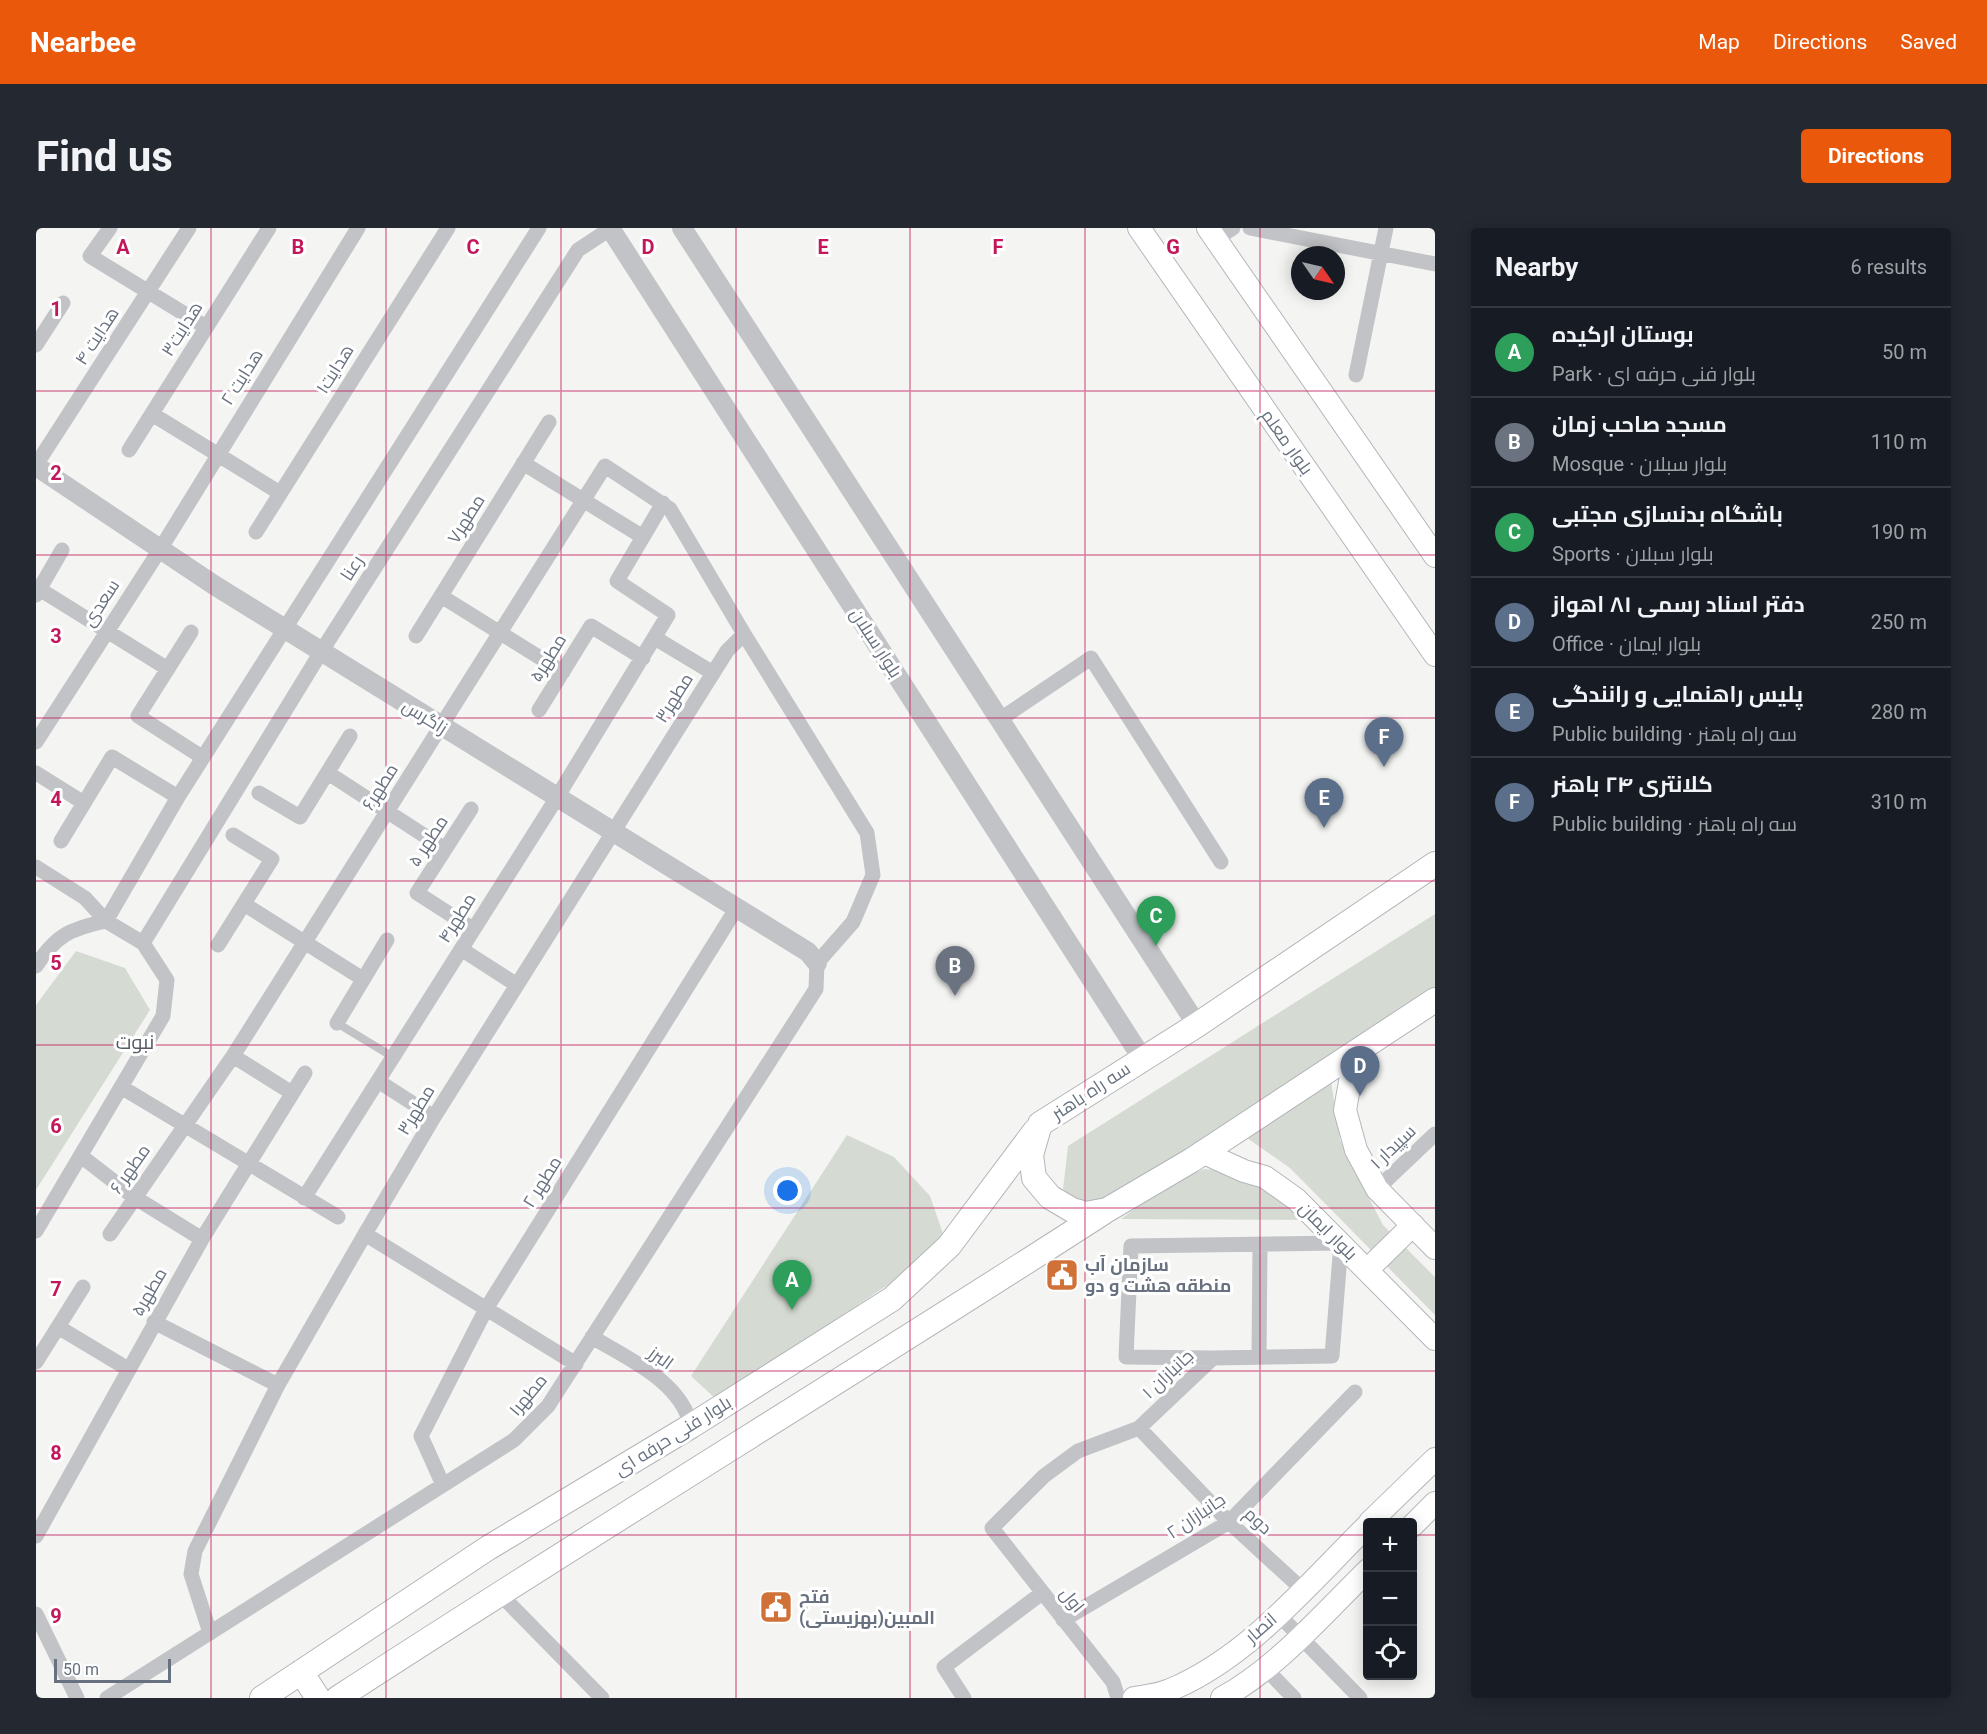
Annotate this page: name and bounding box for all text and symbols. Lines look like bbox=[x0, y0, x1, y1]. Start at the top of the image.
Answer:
text: Nearbee bbox=[30, 26, 136, 59]
text: Map bbox=[1698, 30, 1740, 54]
text: Directions bbox=[1773, 30, 1867, 54]
text: Saved bbox=[1900, 30, 1957, 54]
button: Directions bbox=[1801, 129, 1951, 183]
text: Find us bbox=[36, 132, 173, 181]
text: A bbox=[116, 235, 130, 259]
text: B bbox=[292, 235, 304, 259]
text: C bbox=[466, 235, 480, 259]
text: D bbox=[642, 235, 655, 259]
text: E bbox=[817, 235, 829, 259]
text: F bbox=[993, 235, 1004, 259]
text: G bbox=[1166, 235, 1180, 259]
north arrow bbox=[1291, 246, 1345, 300]
text: Nearby bbox=[1495, 252, 1578, 282]
text: 6 results bbox=[1851, 255, 1927, 279]
text: 1 bbox=[50, 297, 62, 321]
street label: هدایت۳ bbox=[157, 298, 207, 360]
street label: هدایت ۴ bbox=[70, 303, 123, 369]
text: بوستان ارکیده bbox=[1552, 322, 1694, 347]
street label: هدایت۱ bbox=[311, 340, 358, 397]
text: A bbox=[1508, 340, 1521, 364]
text: 50 m bbox=[1882, 340, 1927, 364]
street label: هدایت ۲ bbox=[216, 345, 267, 409]
text: Park · بلوار فنی حرفه ای bbox=[1552, 362, 1756, 386]
street label: بلوار معلم bbox=[1256, 405, 1318, 480]
text: مسجد صاحب زمان bbox=[1552, 412, 1727, 437]
text: B bbox=[1508, 430, 1521, 454]
text: 110 m bbox=[1871, 430, 1927, 454]
text: Mosque · بلوار سبلان bbox=[1552, 452, 1727, 476]
text: 2 bbox=[50, 461, 62, 485]
street label: مطهر۷ bbox=[442, 490, 490, 548]
text: باشگاه بدنسازی مجتبی bbox=[1552, 502, 1783, 527]
text: C bbox=[1508, 520, 1521, 544]
text: 190 m bbox=[1871, 520, 1927, 544]
text: Sports · بلوار سبلان bbox=[1552, 542, 1714, 566]
street label: رعنا bbox=[336, 551, 368, 585]
street label: سعدی bbox=[78, 575, 124, 631]
text: دفتر اسناد رسمی ۸۱ اهواز bbox=[1552, 592, 1805, 617]
street label: بلوار سبلان bbox=[845, 604, 907, 682]
text: D bbox=[1508, 610, 1521, 634]
text: 250 m bbox=[1871, 610, 1927, 634]
text: 3 bbox=[50, 624, 62, 648]
street label: مطهر۵ bbox=[525, 630, 571, 686]
text: Office · بلوار ایمان bbox=[1552, 632, 1701, 656]
street label: مطهر۳ bbox=[650, 669, 698, 727]
text: پلیس راهنمایی و رانندگی bbox=[1552, 682, 1803, 707]
street label: زاگرس bbox=[398, 695, 452, 739]
text: E bbox=[1509, 700, 1520, 724]
text: 280 m bbox=[1871, 700, 1927, 724]
pin: F bbox=[1364, 718, 1404, 767]
text: Public building · سه راه باهنر bbox=[1552, 722, 1797, 746]
street label: مطهر۶ bbox=[357, 760, 403, 814]
text: کلانتری ۲۴ باهنر bbox=[1552, 772, 1713, 797]
pin: E bbox=[1304, 778, 1344, 828]
text: 4 bbox=[50, 787, 62, 811]
text: F bbox=[1509, 790, 1520, 814]
text: 310 m bbox=[1871, 790, 1927, 814]
street label: مطهر ۵ bbox=[403, 811, 453, 871]
text: Public building · سه راه باهنر bbox=[1552, 812, 1797, 836]
street label: مطهر۴ bbox=[433, 889, 481, 947]
pin: C bbox=[1136, 896, 1176, 946]
pin: B bbox=[936, 946, 974, 996]
text: 5 bbox=[50, 951, 62, 975]
district label: نبوت bbox=[116, 1030, 154, 1054]
pin: D bbox=[1340, 1046, 1380, 1096]
street label: سه راه باهنر bbox=[1047, 1057, 1135, 1125]
street label: مطهر۳ bbox=[393, 1081, 439, 1139]
text: 6 bbox=[50, 1114, 62, 1138]
street label: سپیدار ۱ bbox=[1366, 1120, 1420, 1174]
street label: مطهر ۶ bbox=[105, 1140, 155, 1198]
street label: مطهر ۲ bbox=[518, 1152, 566, 1212]
your location bbox=[773, 1176, 802, 1205]
street label: بلوار ایمان bbox=[1294, 1197, 1362, 1265]
place label: سازمان آب منطقه هشت و دو bbox=[1085, 1254, 1231, 1297]
public building icon: سازمان آب منطقه هشت و دو bbox=[1044, 1257, 1080, 1293]
pin: A bbox=[772, 1260, 812, 1310]
street label: مطهر۵ bbox=[126, 1264, 172, 1320]
text: 7 bbox=[50, 1277, 62, 1301]
street label: البرز bbox=[644, 1341, 678, 1374]
street label: جانبازان ۱ bbox=[1138, 1345, 1198, 1403]
street label: مطهر۱ bbox=[504, 1370, 552, 1420]
street label: بلوار فنی حرفه ای bbox=[611, 1391, 735, 1481]
text: 8 bbox=[50, 1441, 62, 1465]
street label: جانبازان ۲ bbox=[1162, 1488, 1230, 1544]
street label: دوم bbox=[1239, 1503, 1276, 1540]
map controls bbox=[1363, 1518, 1417, 1680]
button: + bbox=[1363, 1518, 1417, 1572]
button: − bbox=[1363, 1572, 1417, 1626]
street label: اول bbox=[1055, 1583, 1089, 1617]
place label: فتح المبین(بهزیستی) bbox=[799, 1586, 935, 1629]
public building icon: فتح المبین(بهزیستی) bbox=[758, 1589, 794, 1625]
text: 9 bbox=[50, 1604, 62, 1628]
street label: انصار bbox=[1240, 1608, 1281, 1648]
button: locate bbox=[1363, 1626, 1417, 1680]
scale bar bbox=[54, 1656, 171, 1684]
text: 50 m bbox=[63, 1660, 99, 1679]

